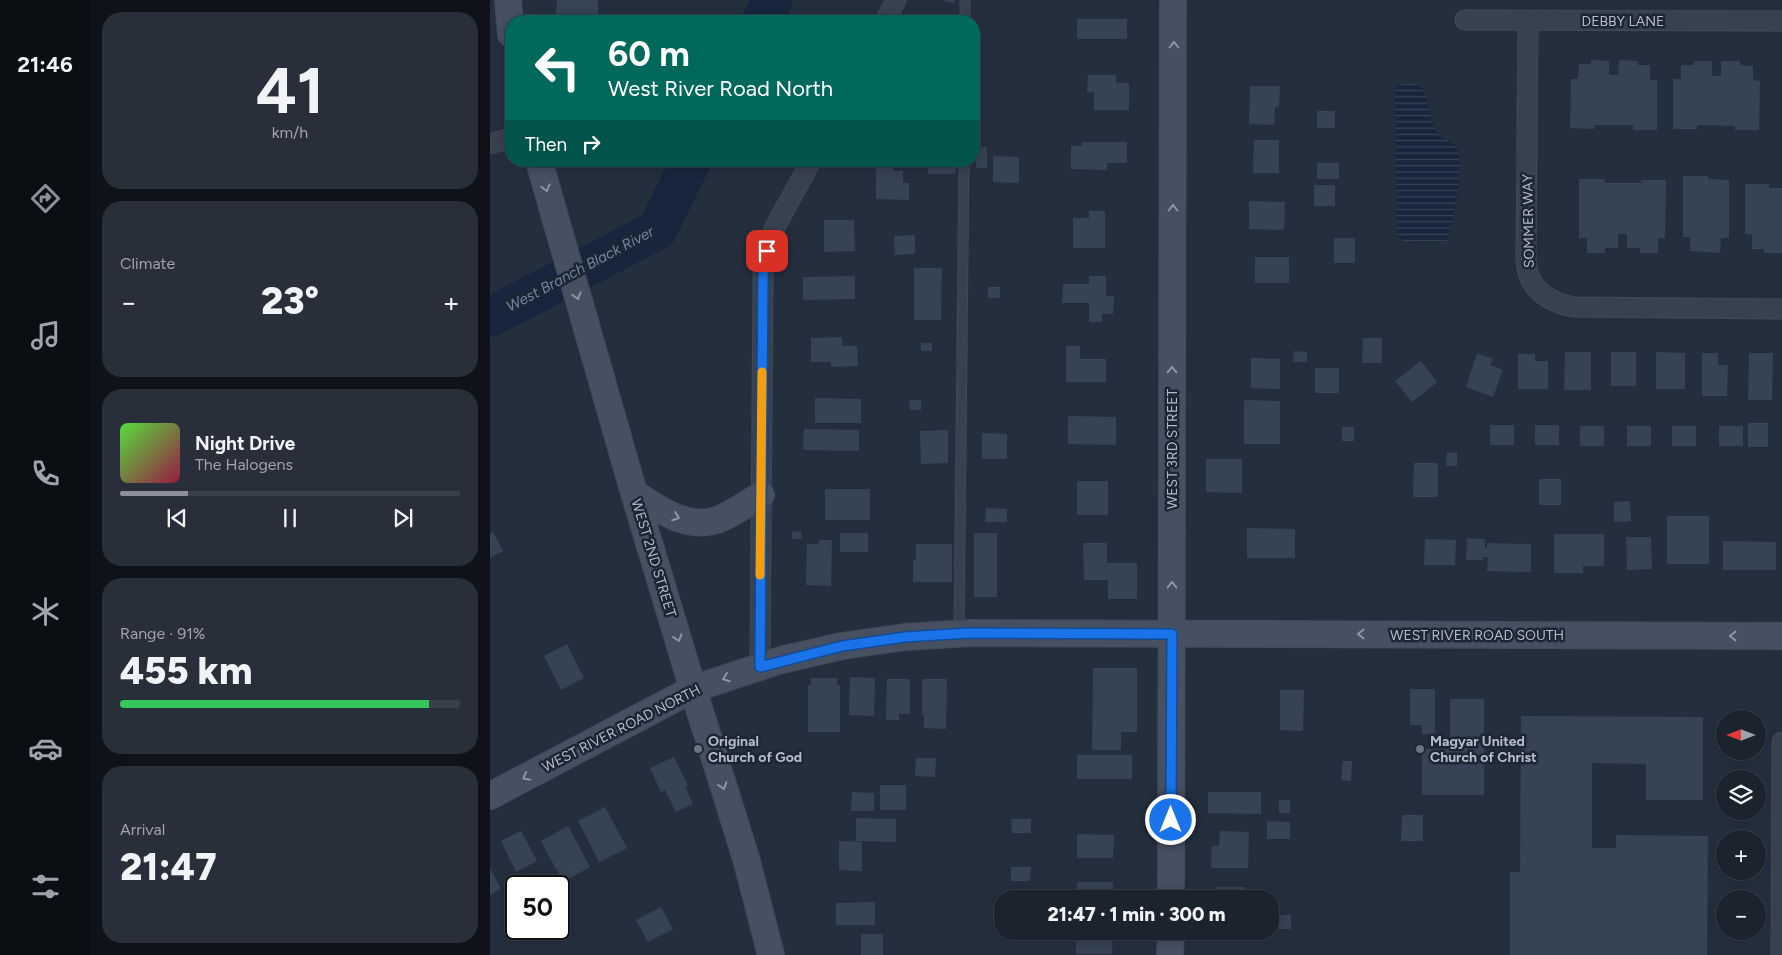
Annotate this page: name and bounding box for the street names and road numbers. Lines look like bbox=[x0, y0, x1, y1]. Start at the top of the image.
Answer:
street label: DEBBY LANE bbox=[1582, 13, 1664, 30]
street label: SOMMER WAY bbox=[1519, 173, 1538, 268]
street label: WEST 3RD STREET bbox=[1164, 389, 1181, 509]
street label: WEST 2ND STREET bbox=[627, 497, 680, 620]
street label: WEST RIVER ROAD SOUTH bbox=[1390, 627, 1564, 644]
street label: WEST RIVER ROAD NORTH bbox=[539, 681, 703, 776]

